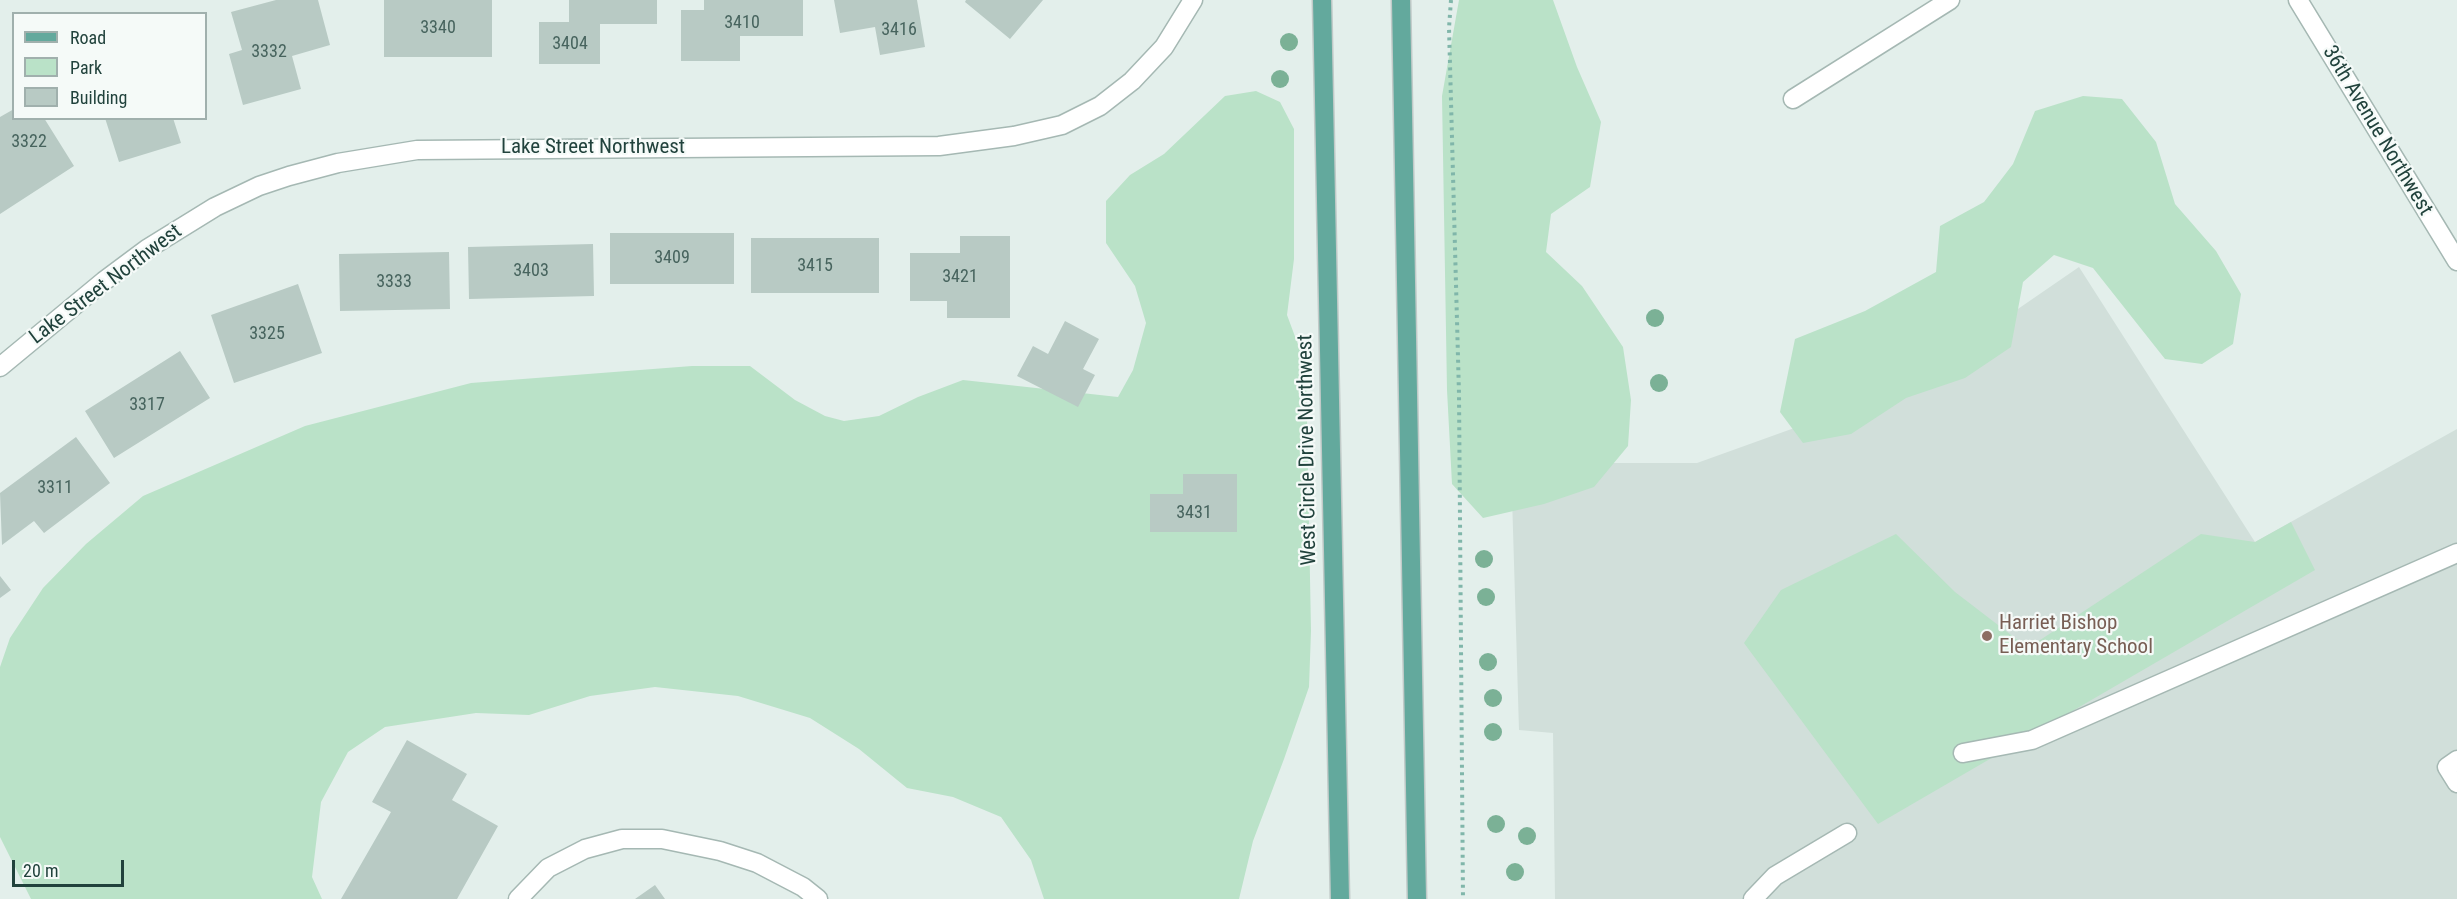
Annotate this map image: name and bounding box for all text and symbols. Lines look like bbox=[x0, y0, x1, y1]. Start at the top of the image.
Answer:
legend bbox=[12, 12, 207, 120]
house number: 3410 bbox=[724, 12, 760, 34]
house number: 3340 bbox=[420, 17, 456, 39]
house number: 3416 bbox=[881, 19, 917, 41]
text: Road bbox=[70, 27, 106, 48]
house number: 3404 bbox=[552, 33, 588, 55]
house number: 3332 bbox=[251, 41, 287, 63]
street label: 36th Avenue Northwest bbox=[2316, 42, 2438, 220]
text: Park bbox=[70, 57, 102, 78]
text: Building bbox=[70, 87, 127, 108]
house number: 3322 bbox=[11, 131, 47, 153]
street label: Lake Street Northwest bbox=[501, 135, 685, 161]
street label: Lake Street Northwest bbox=[25, 220, 187, 350]
house number: 3409 bbox=[654, 247, 690, 269]
house number: 3415 bbox=[797, 255, 833, 277]
house number: 3403 bbox=[513, 260, 549, 282]
house number: 3421 bbox=[942, 266, 978, 288]
house number: 3333 bbox=[376, 271, 412, 293]
house number: 3325 bbox=[249, 323, 285, 345]
street label: West Circle Drive Northwest bbox=[1293, 334, 1323, 566]
house number: 3317 bbox=[129, 394, 165, 416]
house number: 3311 bbox=[37, 477, 73, 499]
house number: 3431 bbox=[1176, 502, 1212, 524]
place label: Harriet Bishop Elementary School bbox=[1999, 611, 2153, 661]
marker: Harriet Bishop Elementary School bbox=[1980, 629, 1994, 643]
scale bar bbox=[15, 848, 128, 886]
text: 20 m bbox=[23, 860, 58, 881]

